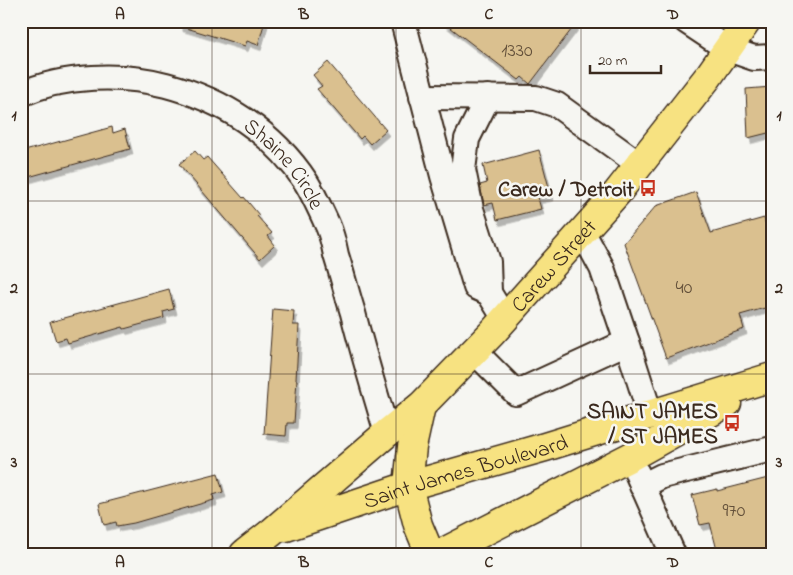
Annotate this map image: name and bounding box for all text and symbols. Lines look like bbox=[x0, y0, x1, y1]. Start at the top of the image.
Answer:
text: A bbox=[115, 3, 125, 27]
text: B bbox=[298, 3, 310, 27]
text: C bbox=[485, 3, 494, 27]
text: D bbox=[666, 3, 679, 27]
house number: 1330 bbox=[501, 37, 533, 66]
scale bar bbox=[590, 42, 662, 74]
text: 20 m bbox=[598, 50, 628, 72]
text: 1 bbox=[11, 104, 17, 128]
text: 1 bbox=[776, 104, 782, 128]
street label: Shaine Circle bbox=[236, 111, 331, 216]
place label: Carew / Detroit bbox=[498, 175, 635, 207]
bus stop icon: Carew / Detroit bbox=[638, 178, 658, 198]
street label: Carew Street bbox=[505, 212, 606, 321]
house number: 40 bbox=[676, 274, 693, 303]
text: 2 bbox=[9, 277, 18, 301]
text: 2 bbox=[774, 277, 783, 301]
place label: SAINT JAMES / ST JAMES bbox=[587, 397, 718, 454]
bus stop icon: SAINT JAMES / ST JAMES bbox=[722, 413, 742, 433]
street label: Saint James Boulevard bbox=[360, 428, 572, 519]
text: 3 bbox=[10, 451, 18, 475]
text: 3 bbox=[775, 451, 783, 475]
house number: 970 bbox=[723, 497, 746, 526]
text: A bbox=[115, 551, 125, 575]
text: B bbox=[298, 551, 310, 575]
text: C bbox=[485, 551, 494, 575]
text: D bbox=[666, 551, 679, 575]

